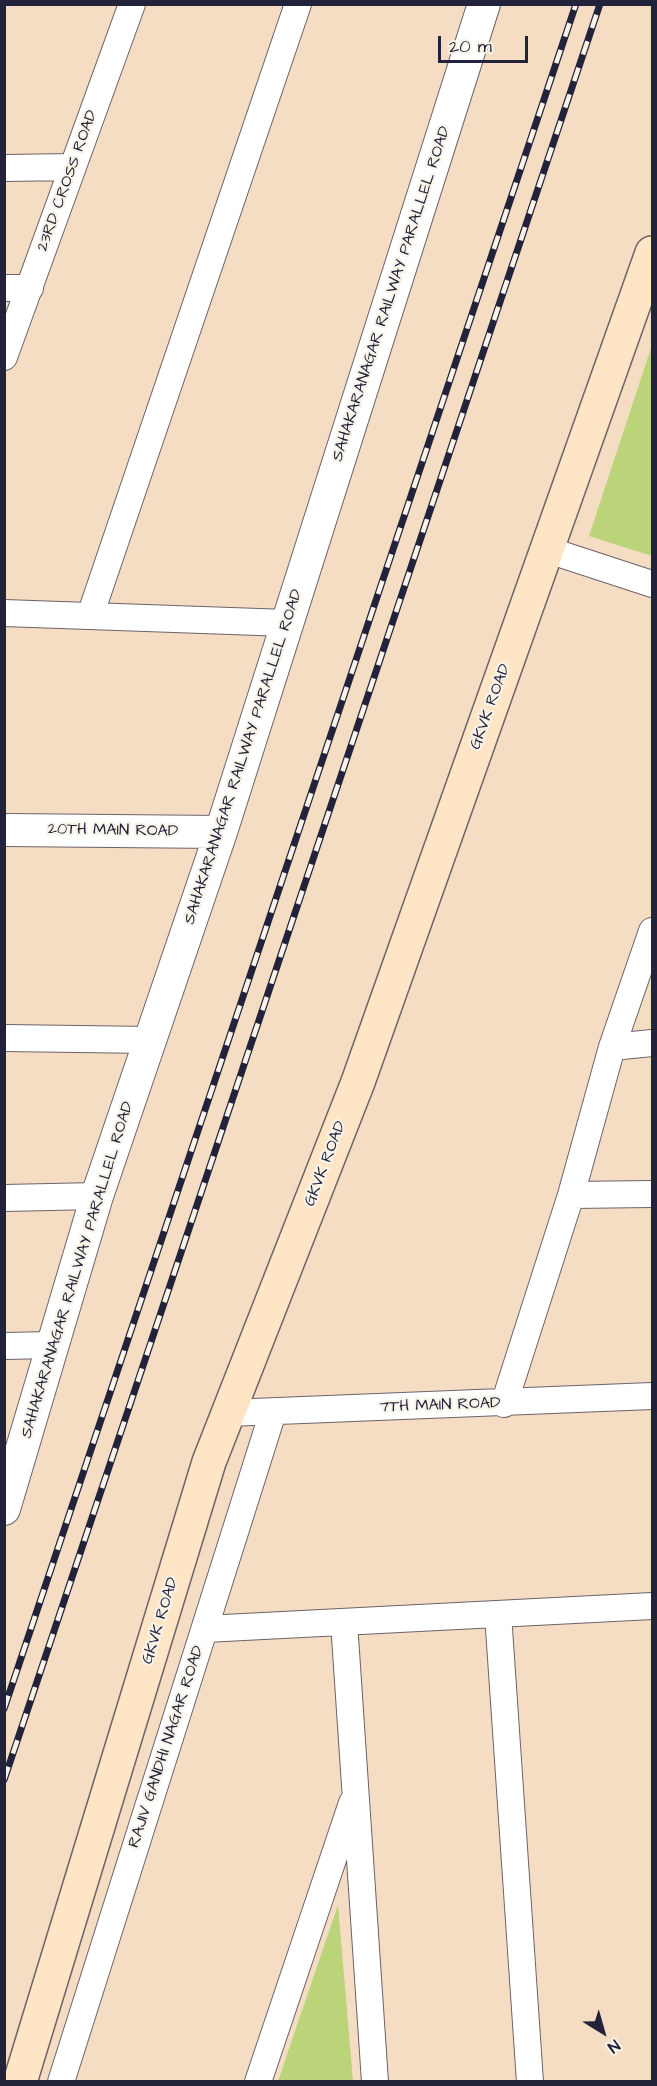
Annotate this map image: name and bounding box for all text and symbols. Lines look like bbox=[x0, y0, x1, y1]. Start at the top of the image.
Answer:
scale bar bbox=[441, 24, 531, 62]
text: 20 m bbox=[449, 34, 492, 59]
street label: 23RD CROSS ROAD bbox=[34, 108, 102, 254]
street label: SAHAKARANAGAR RAILWAY PARALLEL ROAD bbox=[329, 124, 455, 464]
street label: SAHAKARANAGAR RAILWAY PARALLEL ROAD bbox=[181, 587, 307, 927]
street label: GKVK ROAD bbox=[467, 662, 515, 752]
street label: 20TH MAIN ROAD bbox=[48, 820, 178, 842]
street label: SAHAKARANAGAR RAILWAY PARALLEL ROAD bbox=[18, 1099, 138, 1441]
street label: GKVK ROAD bbox=[301, 1119, 351, 1209]
street label: 7TH MAIN ROAD bbox=[379, 1394, 501, 1418]
street label: GKVK ROAD bbox=[139, 1575, 183, 1667]
street label: RAJIV GANDHI NAGAR ROAD bbox=[125, 1644, 209, 1850]
north arrow bbox=[573, 2002, 633, 2062]
text: N bbox=[603, 2035, 624, 2058]

